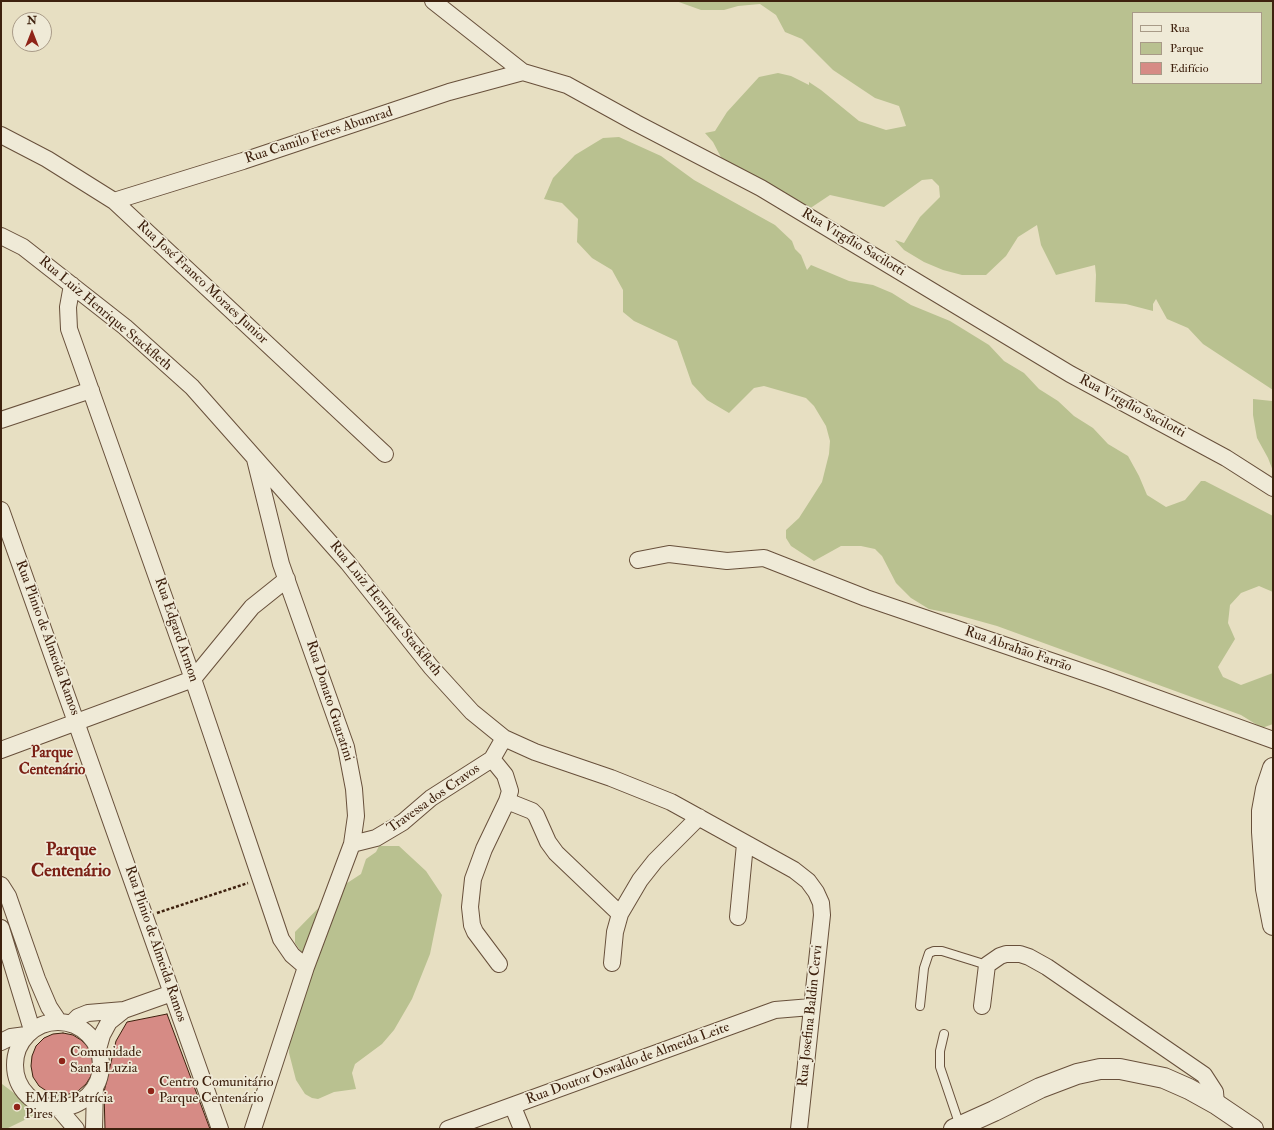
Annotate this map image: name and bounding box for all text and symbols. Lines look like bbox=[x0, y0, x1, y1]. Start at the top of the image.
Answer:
north arrow bbox=[12, 12, 52, 52]
legend bbox=[1132, 12, 1262, 84]
text: N bbox=[27, 14, 37, 27]
text: Rua bbox=[1170, 21, 1190, 36]
text: Parque bbox=[1170, 41, 1204, 56]
text: Edifício bbox=[1170, 61, 1209, 76]
street label: Rua Camilo Feres Abumrad bbox=[243, 104, 395, 168]
street label: Rua Virgílio Sacilotti bbox=[798, 205, 908, 281]
street label: Rua José Franco Moraes Junior bbox=[133, 218, 271, 348]
street label: Rua Luiz Henrique Stackfleth bbox=[35, 253, 175, 375]
street label: Rua Virgílio Sacilotti bbox=[1076, 372, 1188, 442]
street label: Rua Luiz Henrique Stackfleth bbox=[325, 538, 445, 680]
street label: Rua Plinio de Almeida Ramos bbox=[11, 558, 83, 718]
street label: Rua Edgard Armon bbox=[150, 576, 202, 684]
street label: Rua Abrahão Farrão bbox=[962, 624, 1074, 676]
street label: Rua Donato Guaratini bbox=[302, 638, 356, 764]
district label: Parque Centenário bbox=[19, 745, 85, 780]
street label: Travessa dos Cravos bbox=[384, 761, 484, 837]
district label: Parque Centenário bbox=[31, 840, 111, 882]
street label: Rua Plinio de Almeida Ramos bbox=[120, 864, 190, 1024]
street label: Rua Josefina Baldin Cervi bbox=[795, 944, 827, 1088]
street label: Rua Doutor Oswaldo de Almeida Leite bbox=[524, 1019, 732, 1109]
place label: Comunidade Santa Luzia bbox=[70, 1045, 141, 1078]
marker: Comunidade Santa Luzia bbox=[57, 1056, 67, 1066]
place label: Centro Comunitário Parque Centenário bbox=[159, 1075, 273, 1108]
marker: Centro Comunitário Parque Centenário bbox=[146, 1086, 156, 1096]
place label: EMEB Patrícia Pires bbox=[25, 1091, 113, 1124]
marker: EMEB Patrícia Pires bbox=[12, 1102, 22, 1112]

